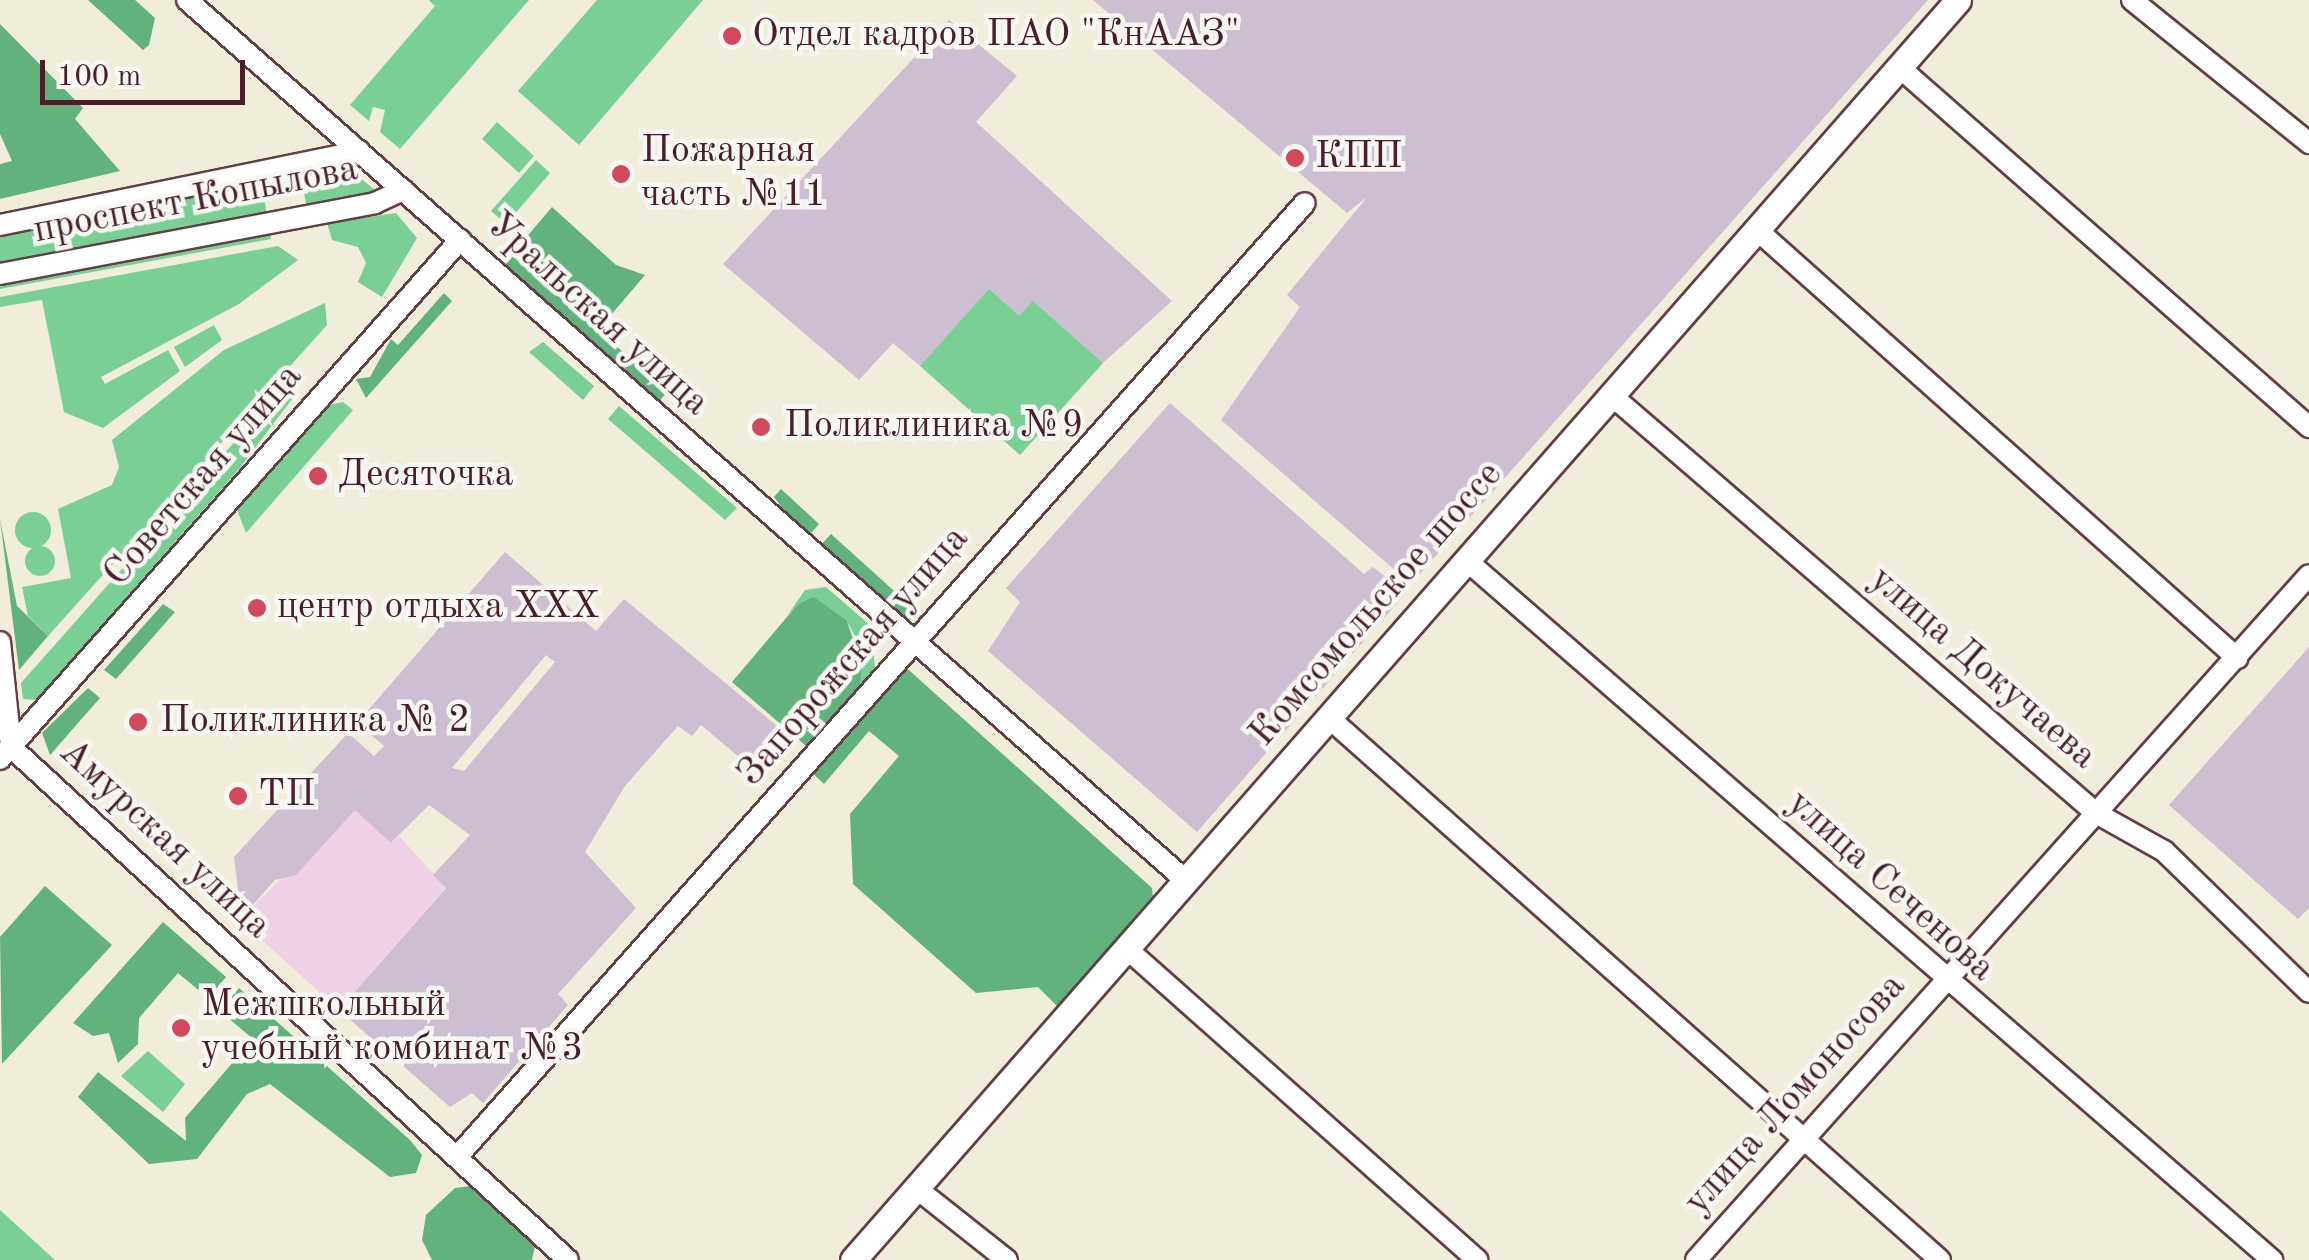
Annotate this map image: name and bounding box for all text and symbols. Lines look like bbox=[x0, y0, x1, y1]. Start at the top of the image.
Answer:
place label: Отдел кадров ПАО "КнААЗ" bbox=[752, 13, 1240, 59]
marker: Отдел кадров ПАО "КнААЗ" bbox=[721, 25, 743, 47]
scale bar bbox=[45, 40, 250, 102]
text: 100 m bbox=[57, 62, 141, 92]
place label: Пожарная часть №11 bbox=[641, 129, 826, 218]
place label: КПП bbox=[1315, 135, 1403, 181]
street label: проспект Копылова bbox=[30, 147, 362, 255]
marker: КПП bbox=[1284, 147, 1306, 169]
marker: Пожарная часть №11 bbox=[610, 163, 632, 185]
street label: Уральская улица bbox=[476, 203, 718, 427]
street label: Советская улица bbox=[95, 355, 313, 597]
place label: Поликлиника №9 bbox=[784, 404, 1083, 450]
marker: Поликлиника №9 bbox=[748, 414, 774, 440]
place label: Десяточка bbox=[338, 453, 514, 499]
street label: Комсомольское шоссе bbox=[1241, 453, 1513, 757]
marker: Десяточка bbox=[307, 465, 329, 487]
street label: Запорожская улица bbox=[729, 518, 979, 796]
street label: улица Докучаева bbox=[1859, 558, 2105, 780]
place label: центр отдыха ХХХ bbox=[277, 585, 600, 631]
marker: центр отдыха ХХХ bbox=[246, 597, 268, 619]
place label: Поликлиника № 2 bbox=[160, 699, 470, 745]
marker: Поликлиника № 2 bbox=[125, 709, 151, 735]
street label: Амурская улица bbox=[49, 730, 279, 950]
place label: ТП bbox=[258, 773, 315, 819]
street label: улица Сеченова bbox=[1777, 782, 2003, 992]
marker: ТП bbox=[227, 785, 249, 807]
street label: улица Ломоносова bbox=[1676, 965, 1916, 1225]
place label: Межшкольный учебный комбинат №3 bbox=[201, 983, 583, 1072]
marker: Межшкольный учебный комбинат №3 bbox=[170, 1017, 192, 1039]

